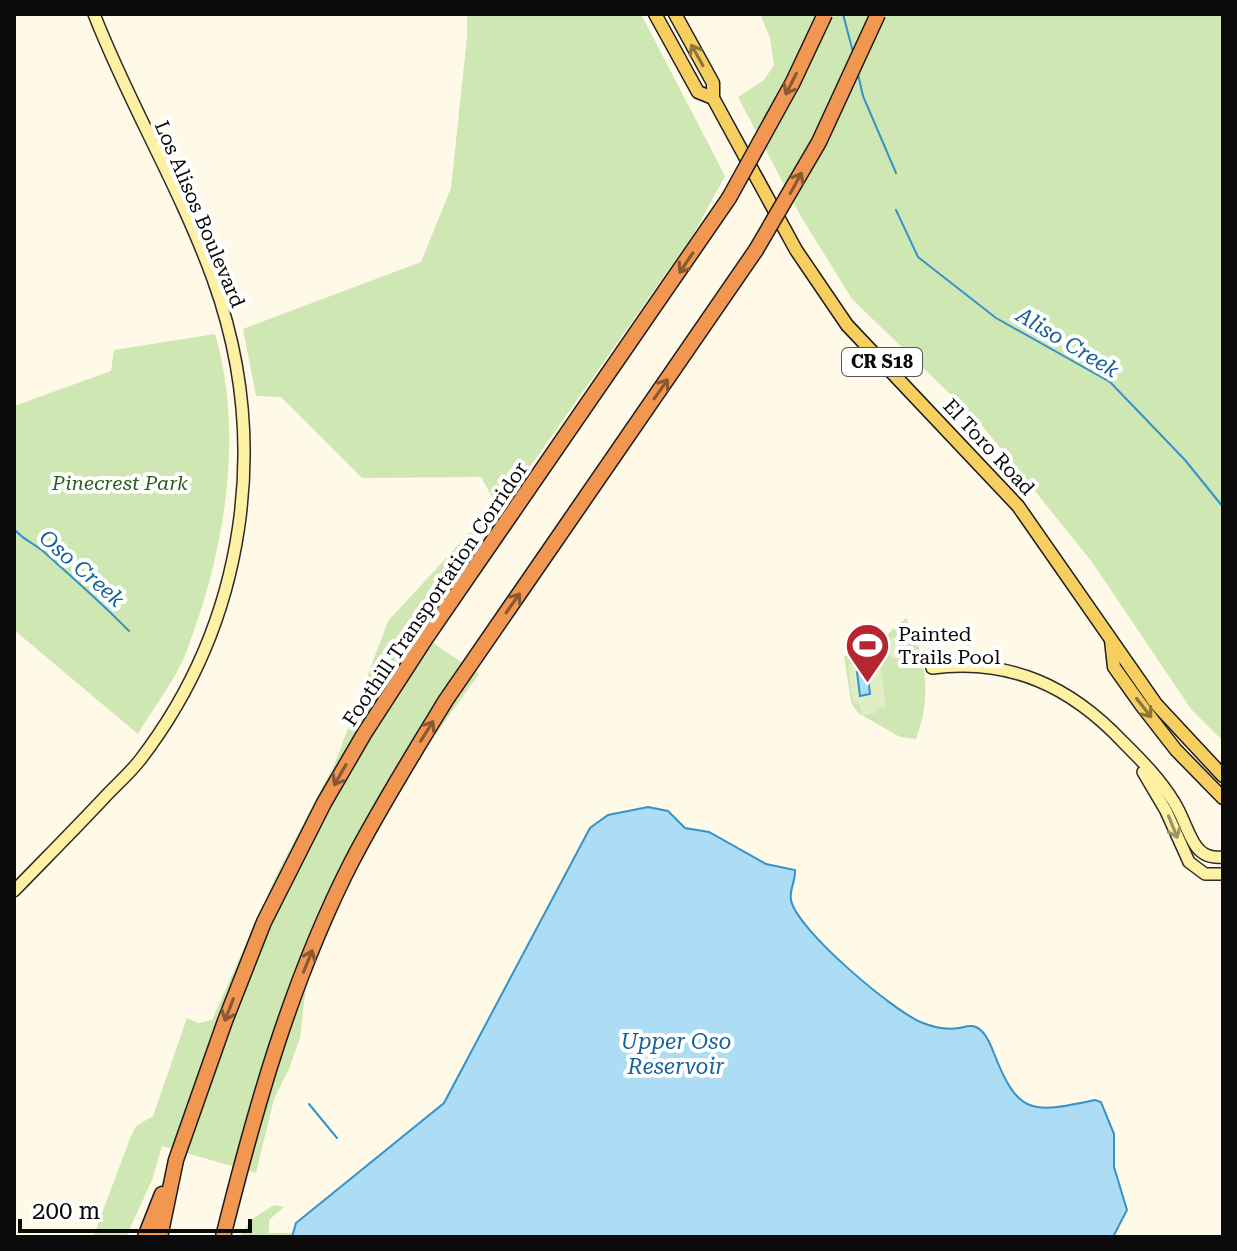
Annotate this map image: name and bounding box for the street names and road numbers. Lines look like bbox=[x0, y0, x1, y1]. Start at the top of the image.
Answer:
street label: Los Alisos Boulevard bbox=[150, 117, 250, 311]
road number: CR S18 bbox=[842, 348, 922, 376]
street label: El Toro Road bbox=[938, 394, 1040, 500]
street label: Foothill Transportation Corridor bbox=[338, 458, 532, 730]

